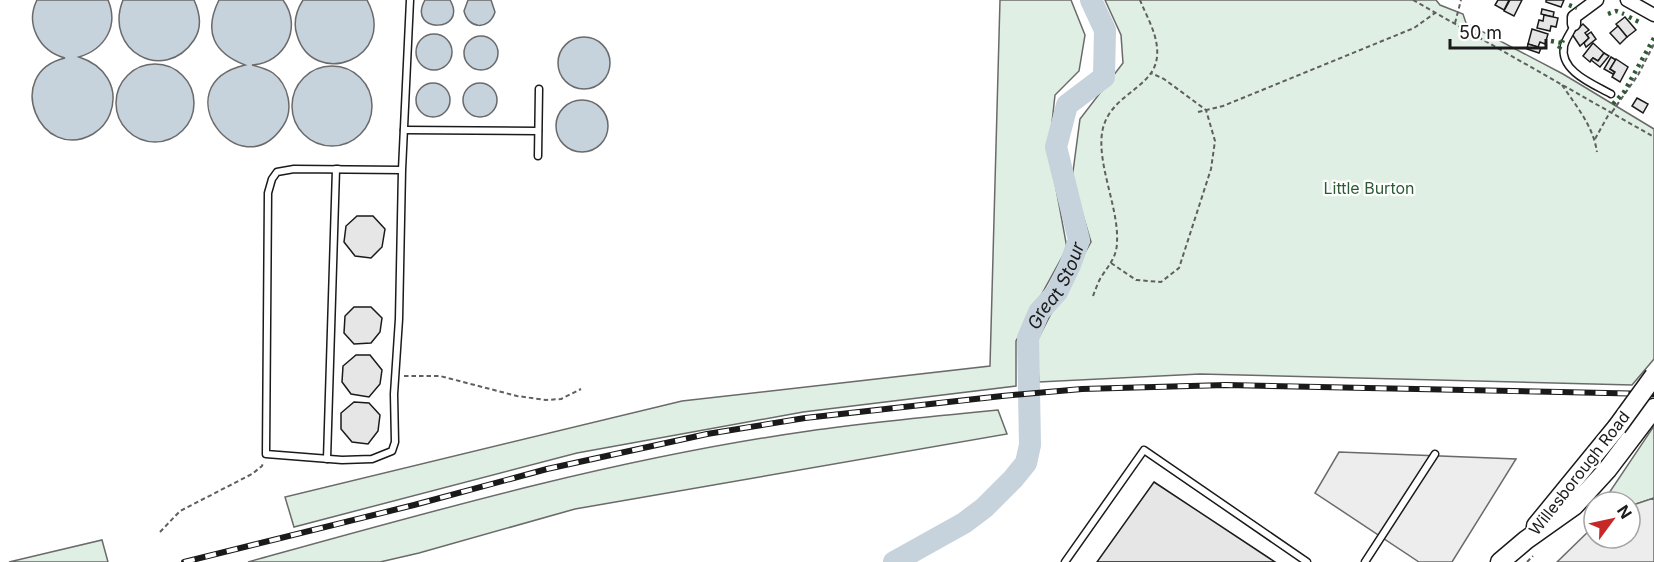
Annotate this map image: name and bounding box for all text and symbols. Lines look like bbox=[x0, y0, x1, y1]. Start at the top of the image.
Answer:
scale bar bbox=[1450, 12, 1546, 50]
text: 50 m bbox=[1459, 22, 1502, 43]
park label: Little Burton bbox=[1323, 178, 1415, 198]
water label: Great Stour bbox=[1023, 238, 1088, 332]
street label: Willesborough Road bbox=[1524, 407, 1634, 539]
north arrow bbox=[1582, 490, 1642, 550]
text: N bbox=[1613, 501, 1636, 522]

